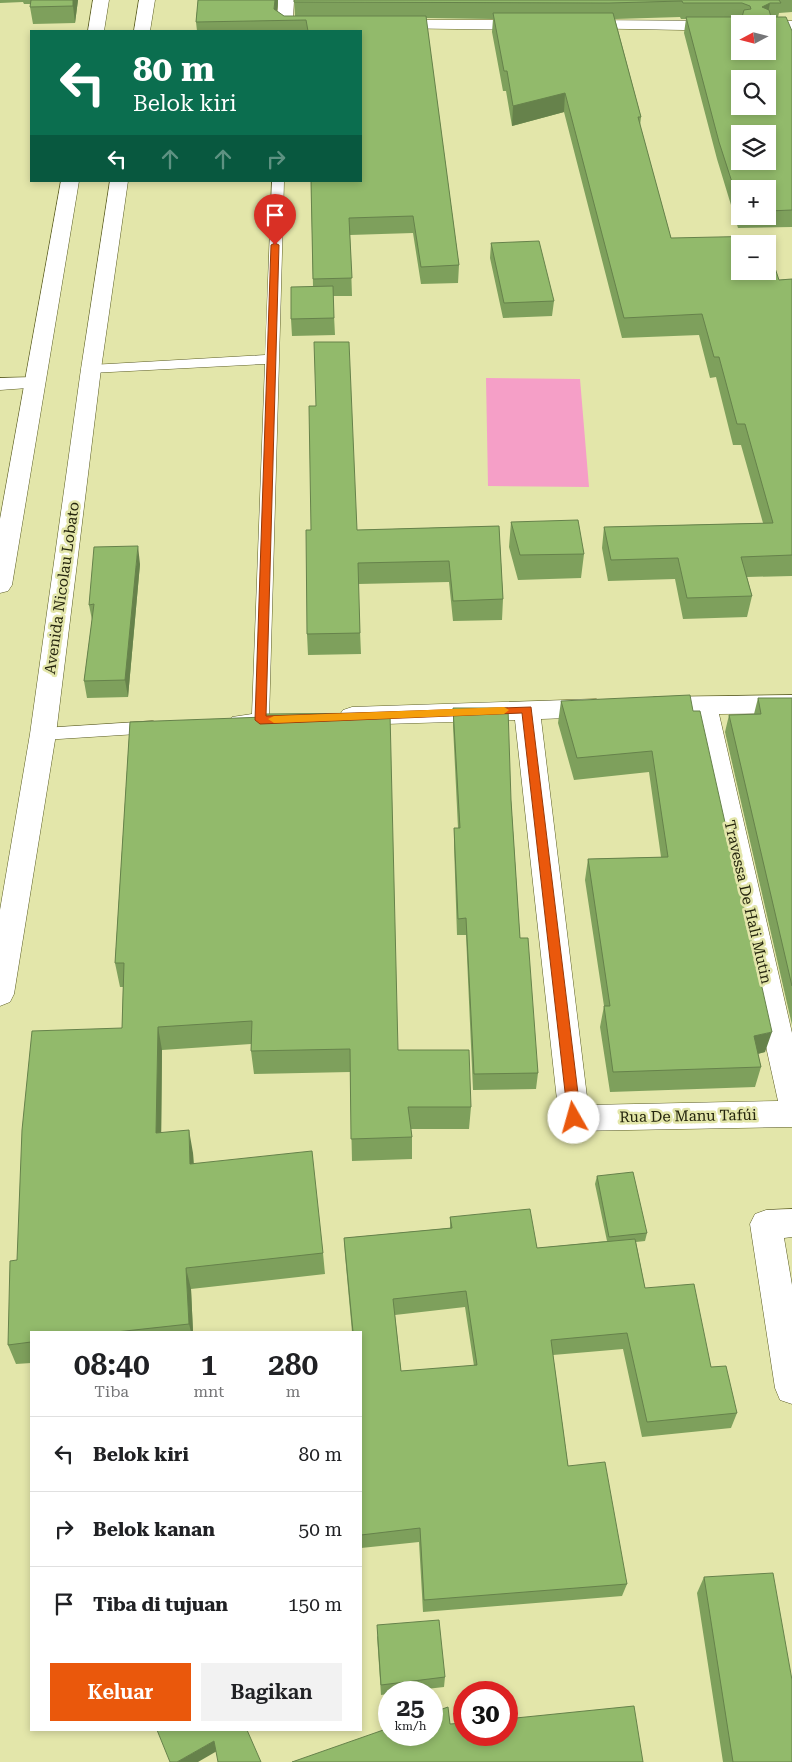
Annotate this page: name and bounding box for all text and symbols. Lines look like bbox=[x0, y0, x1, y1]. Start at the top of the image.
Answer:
north arrow bbox=[731, 15, 776, 60]
map controls bbox=[731, 15, 776, 280]
text: 80 m bbox=[133, 49, 215, 90]
icon: left bbox=[50, 50, 115, 115]
button: search bbox=[731, 70, 776, 115]
text: Belok kiri bbox=[133, 91, 237, 116]
button: layers bbox=[731, 125, 776, 170]
icon: left bbox=[103, 145, 131, 173]
icon: ahead bbox=[156, 145, 184, 173]
icon: ahead bbox=[209, 145, 237, 173]
icon: right bbox=[262, 145, 290, 173]
button: + bbox=[731, 180, 776, 225]
pin bbox=[254, 194, 296, 245]
icon: arrive bbox=[261, 201, 289, 229]
button: − bbox=[731, 235, 776, 280]
street label: Avenida Nicolau Lobato bbox=[41, 501, 83, 675]
street label: Travessa De Hali Mutin bbox=[720, 818, 776, 986]
position arrow bbox=[547, 1091, 599, 1143]
street label: Rua De Manu Tafúi bbox=[619, 1106, 757, 1126]
text: 08:40 bbox=[74, 1347, 150, 1382]
text: 1 bbox=[200, 1347, 217, 1382]
text: 280 bbox=[268, 1347, 318, 1382]
text: Tiba bbox=[94, 1382, 129, 1401]
text: mnt bbox=[193, 1382, 224, 1401]
text: m bbox=[286, 1382, 300, 1401]
icon: left bbox=[50, 1440, 78, 1468]
text: Belok kiri bbox=[93, 1443, 189, 1466]
text: 80 m bbox=[299, 1443, 342, 1466]
icon: right bbox=[50, 1515, 78, 1543]
text: Belok kanan bbox=[93, 1518, 215, 1541]
text: 50 m bbox=[299, 1518, 342, 1541]
icon: arrive bbox=[50, 1590, 78, 1618]
text: Tiba di tujuan bbox=[93, 1593, 228, 1616]
text: 150 m bbox=[288, 1593, 342, 1616]
button: Keluar bbox=[50, 1663, 191, 1721]
button: Bagikan bbox=[201, 1663, 342, 1721]
speed limit sign: 30 bbox=[453, 1681, 518, 1746]
text: 25 bbox=[396, 1693, 425, 1722]
text: km/h bbox=[394, 1719, 427, 1733]

